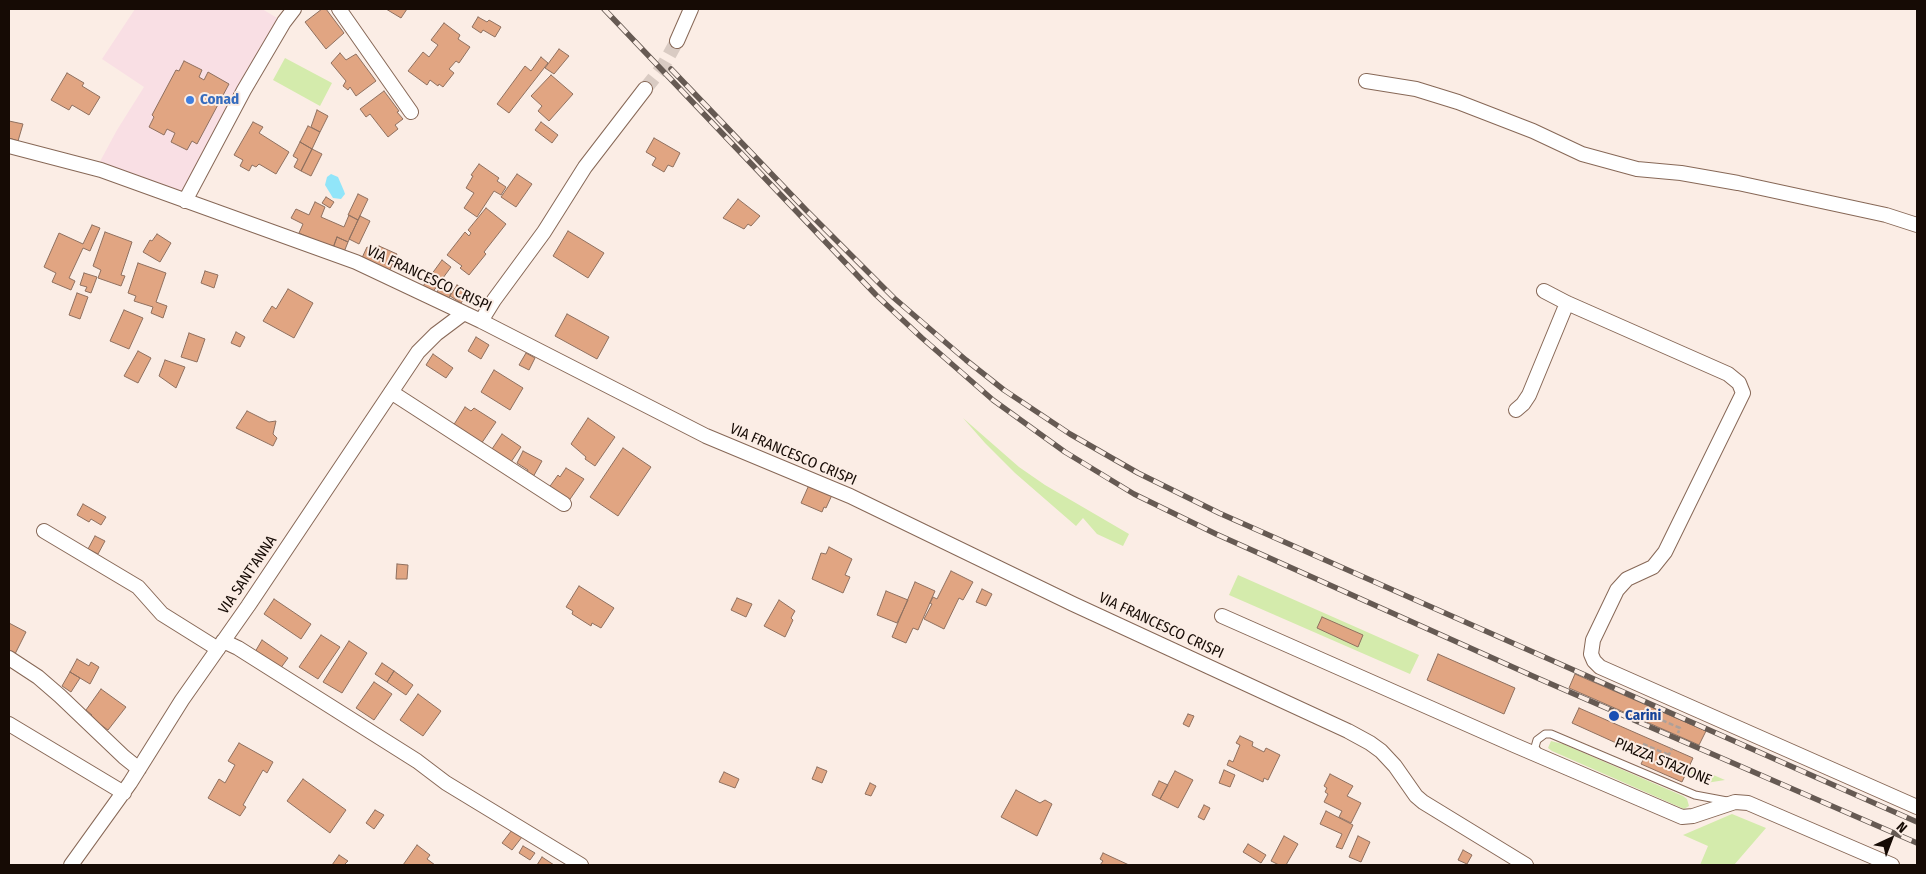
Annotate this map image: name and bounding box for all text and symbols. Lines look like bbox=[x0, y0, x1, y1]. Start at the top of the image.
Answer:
place label: Conad bbox=[200, 91, 239, 109]
marker: Conad bbox=[184, 94, 196, 106]
street label: VIA FRANCESCO CRISPI bbox=[364, 242, 494, 316]
street label: VIA FRANCESCO CRISPI bbox=[727, 420, 859, 490]
street label: VIA SANT'ANNA bbox=[215, 532, 281, 618]
street label: VIA FRANCESCO CRISPI bbox=[1096, 589, 1226, 663]
place label: Carini bbox=[1625, 707, 1661, 725]
marker: Carini bbox=[1607, 709, 1621, 723]
street label: PIAZZA STAZIONE bbox=[1612, 734, 1714, 790]
north arrow bbox=[1866, 814, 1916, 864]
text: N bbox=[1893, 819, 1910, 837]

